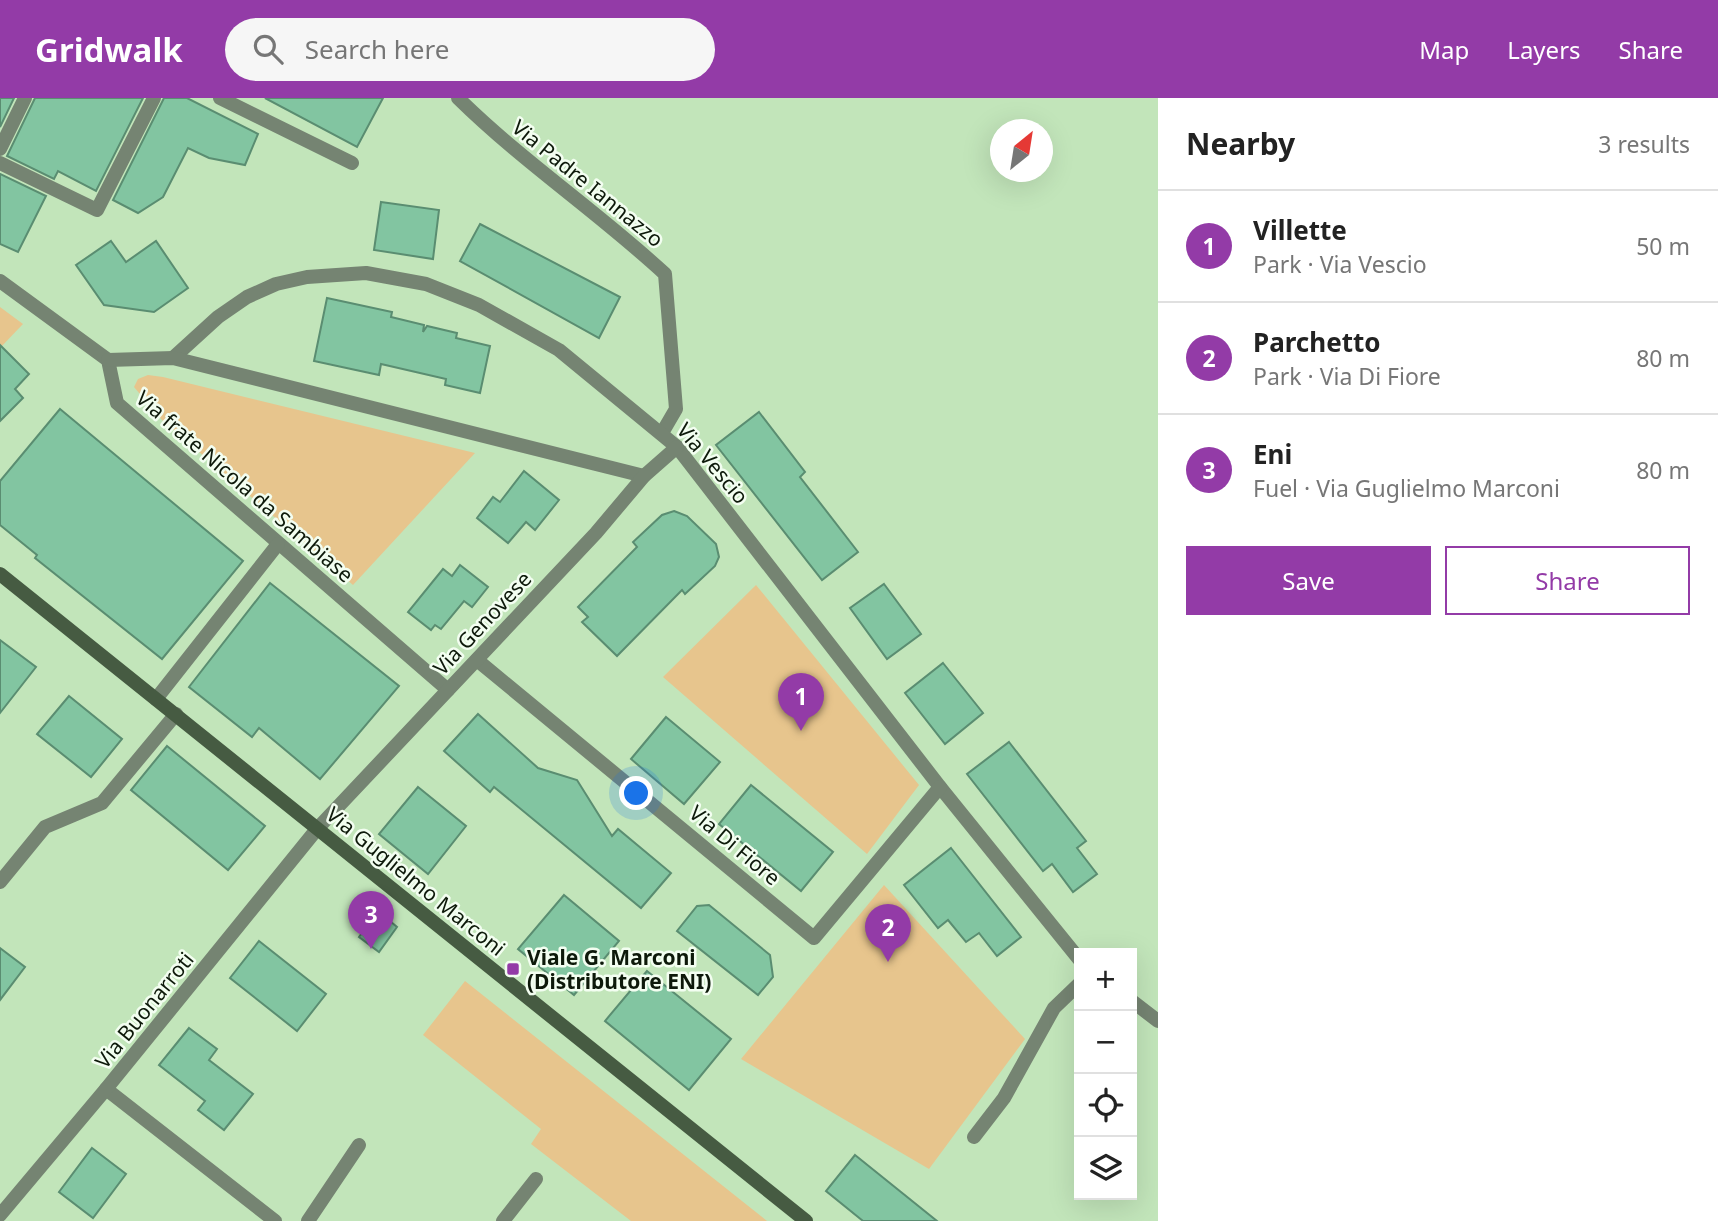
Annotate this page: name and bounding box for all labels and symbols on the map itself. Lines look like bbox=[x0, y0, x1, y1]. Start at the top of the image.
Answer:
street label: Via Padre Iannazzo bbox=[506, 113, 670, 253]
north arrow bbox=[990, 119, 1053, 182]
street label: Via frate Nicola da Sambiase bbox=[130, 384, 360, 588]
street label: Via Vescio bbox=[671, 417, 755, 509]
street label: Via Genovese bbox=[427, 565, 537, 681]
pin: 1 bbox=[778, 673, 824, 731]
your location bbox=[619, 776, 653, 810]
street label: Via Di Fiore bbox=[684, 799, 786, 891]
street label: Via Guglielmo Marconi bbox=[321, 800, 511, 962]
pin: 3 bbox=[348, 891, 394, 949]
pin: 2 bbox=[865, 904, 911, 962]
place label: Viale G. Marconi (Distributore ENI) bbox=[527, 943, 711, 995]
street label: Via Buonarroti bbox=[88, 946, 200, 1074]
marker: Viale G. Marconi (Distributore ENI) bbox=[505, 961, 521, 977]

